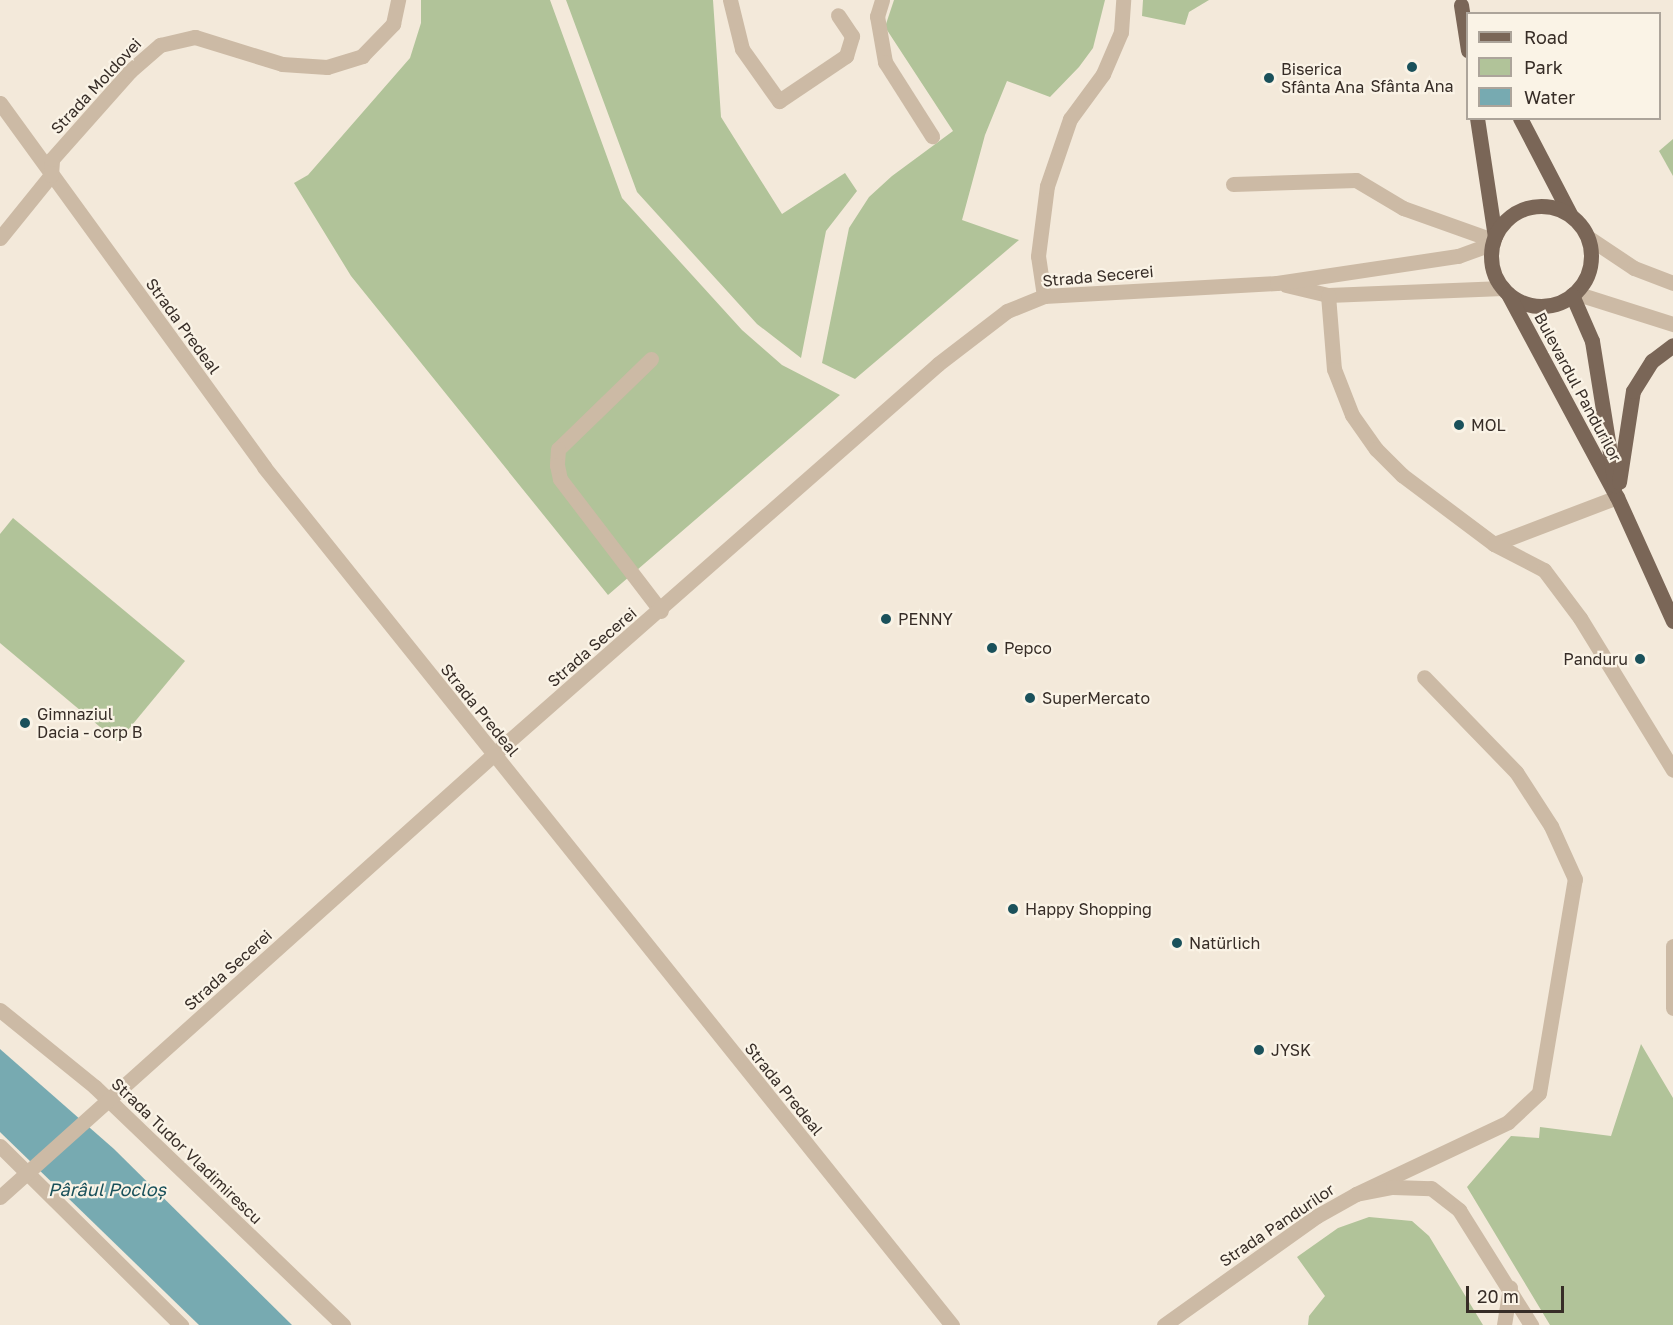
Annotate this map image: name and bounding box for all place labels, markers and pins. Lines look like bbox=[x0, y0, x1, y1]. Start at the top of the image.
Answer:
place label: Biserica Sfânta Ana bbox=[1281, 59, 1364, 97]
marker: Sfânta Ana bbox=[1405, 60, 1419, 74]
marker: Biserica Sfânta Ana bbox=[1262, 71, 1276, 85]
place label: Sfânta Ana bbox=[1370, 76, 1454, 96]
place label: MOL bbox=[1471, 415, 1506, 435]
marker: MOL bbox=[1452, 418, 1466, 432]
place label: PENNY bbox=[898, 609, 953, 629]
marker: PENNY bbox=[879, 612, 893, 626]
place label: Pepco bbox=[1004, 638, 1052, 658]
marker: Pepco bbox=[985, 641, 999, 655]
place label: Panduru bbox=[1563, 649, 1628, 669]
marker: Panduru bbox=[1633, 652, 1647, 666]
place label: SuperMercato bbox=[1042, 688, 1150, 708]
marker: SuperMercato bbox=[1023, 691, 1037, 705]
place label: Gimnaziul Dacia - corp B bbox=[37, 704, 142, 742]
marker: Gimnaziul Dacia - corp B bbox=[18, 716, 32, 730]
place label: Happy Shopping bbox=[1025, 899, 1152, 919]
marker: Happy Shopping bbox=[1006, 902, 1020, 916]
place label: Natürlich bbox=[1189, 933, 1260, 953]
marker: Natürlich bbox=[1170, 936, 1184, 950]
place label: JYSK bbox=[1271, 1040, 1311, 1060]
marker: JYSK bbox=[1252, 1043, 1266, 1057]

